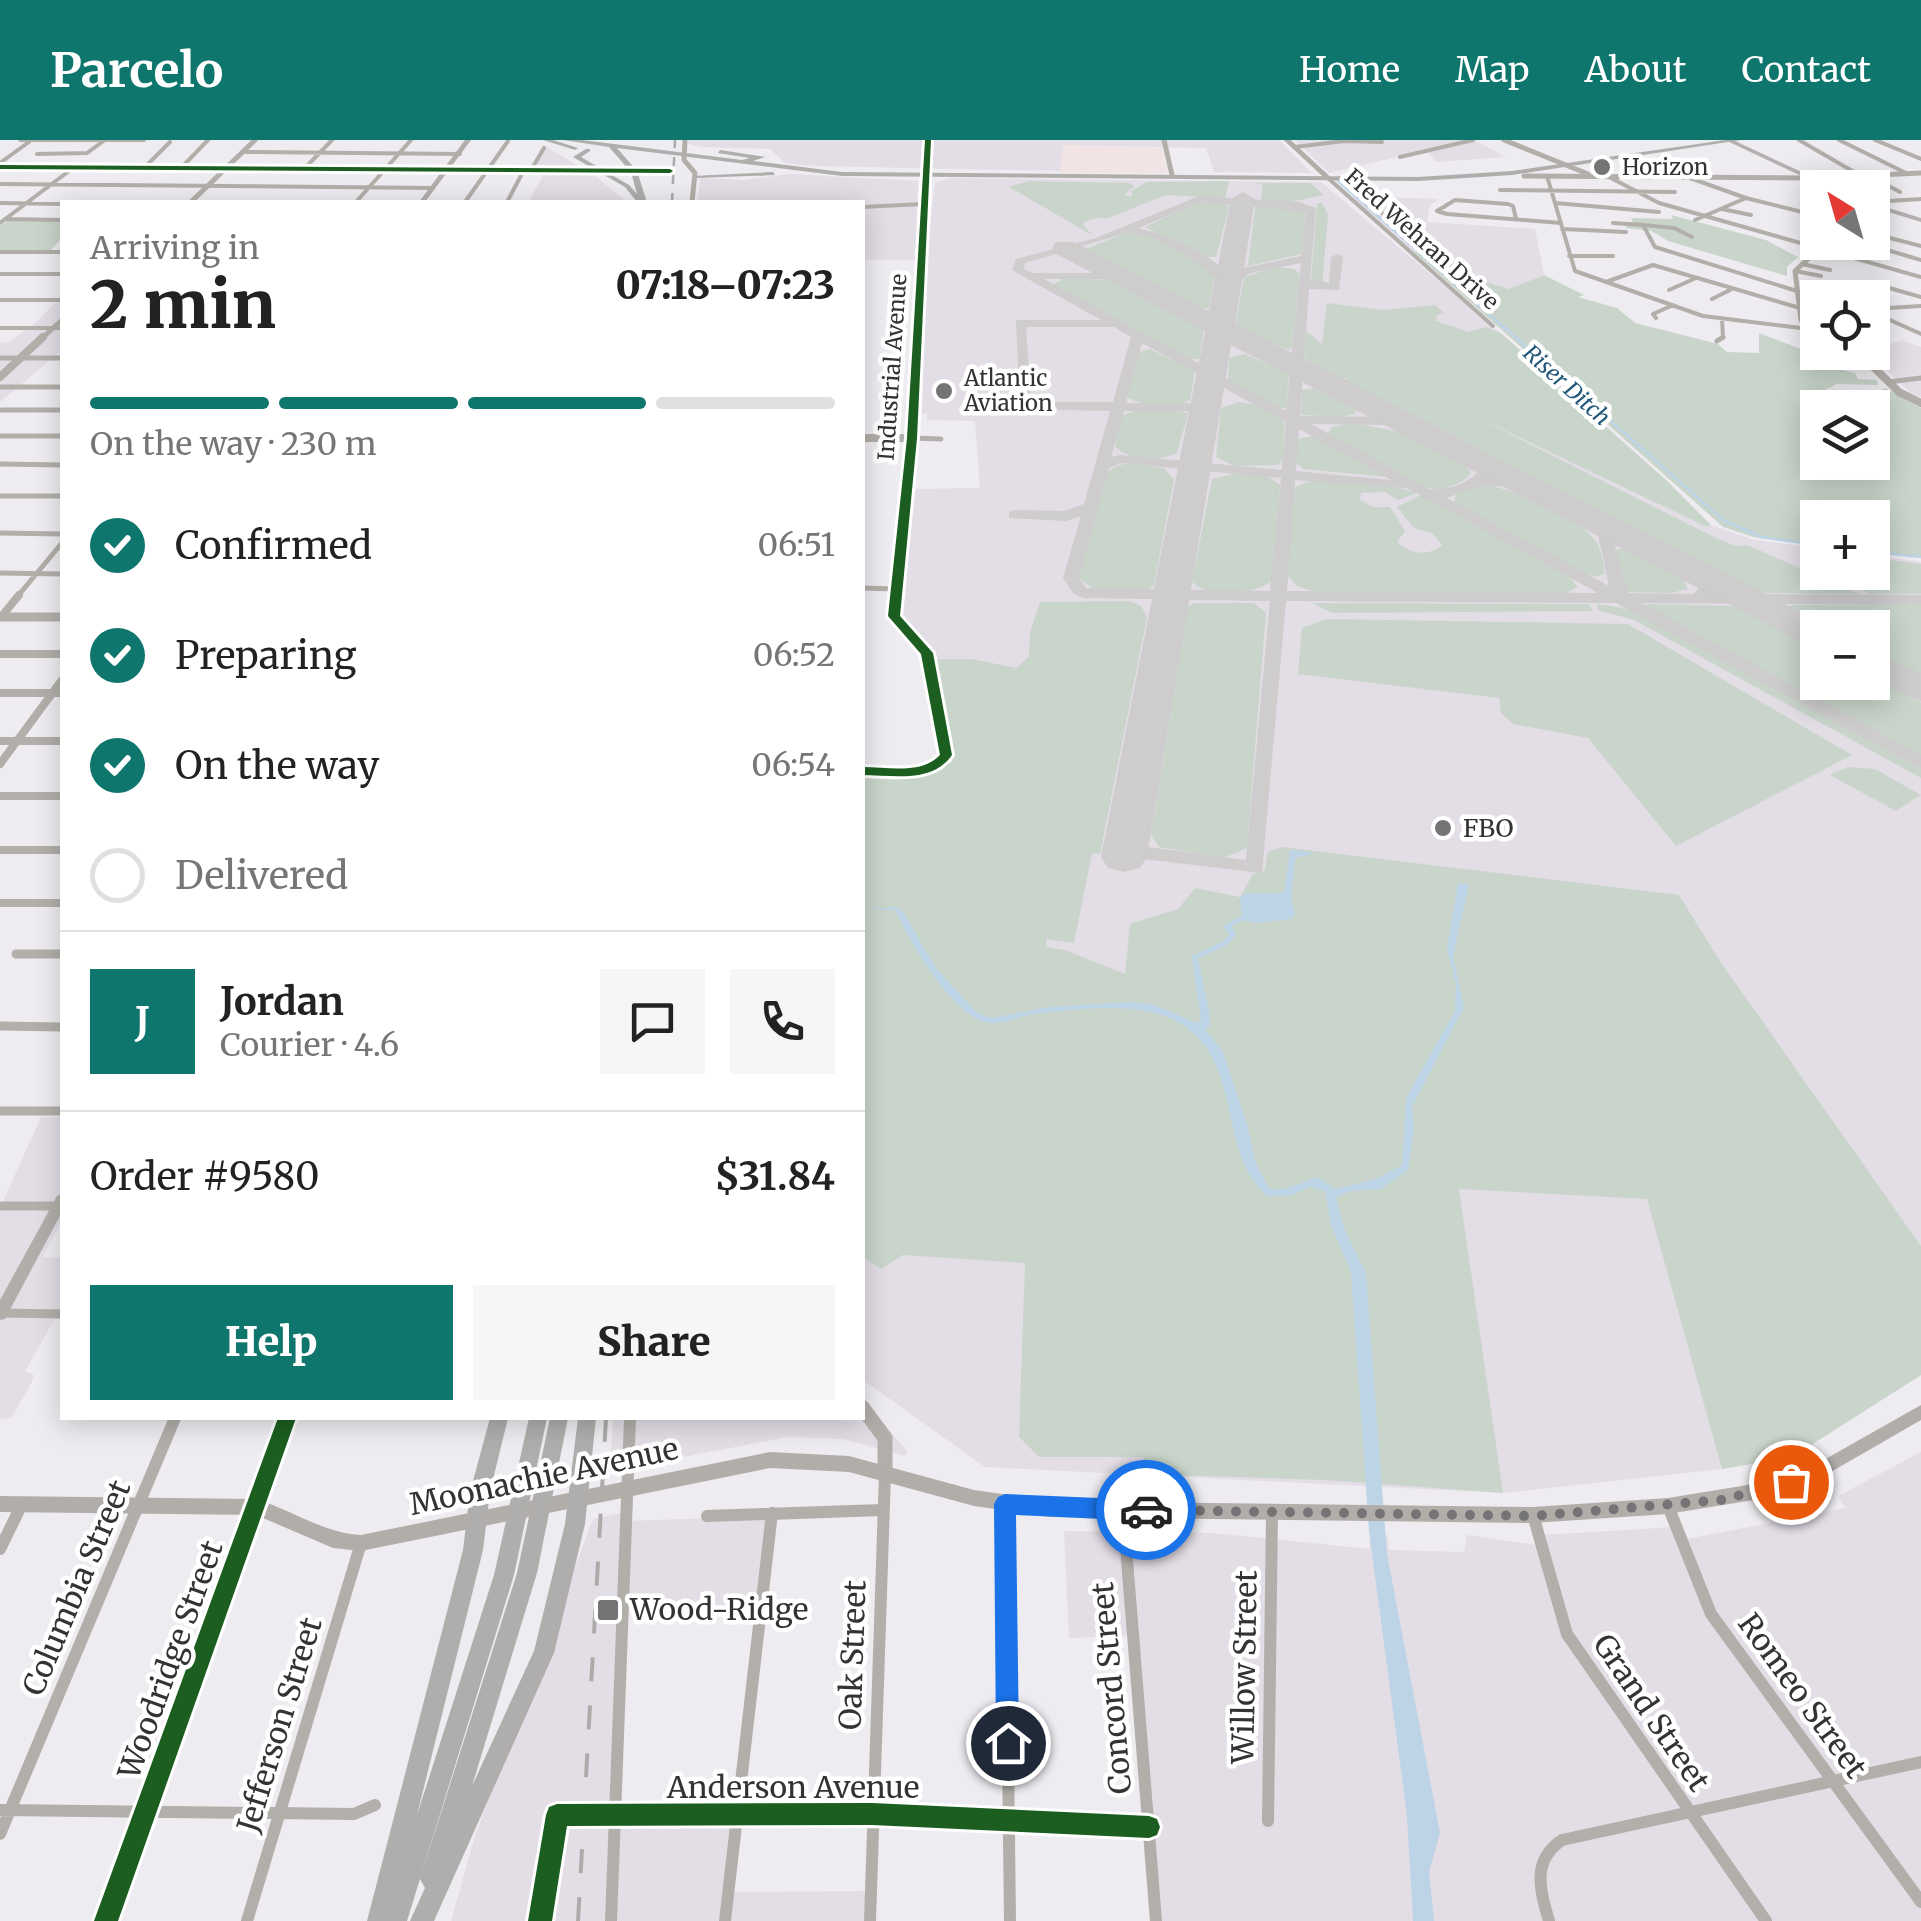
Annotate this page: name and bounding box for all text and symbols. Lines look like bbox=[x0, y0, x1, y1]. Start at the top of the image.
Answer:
text: Parcelo bbox=[50, 40, 223, 100]
text: Home bbox=[1299, 48, 1400, 92]
text: Map bbox=[1455, 48, 1530, 92]
text: About bbox=[1585, 48, 1686, 92]
text: Contact bbox=[1741, 48, 1871, 92]
place label: Horizon bbox=[1622, 153, 1709, 181]
marker: Horizon bbox=[1591, 156, 1613, 178]
street label: Fred Wehran Drive bbox=[1339, 162, 1505, 316]
north arrow bbox=[1800, 170, 1890, 260]
map controls bbox=[1800, 170, 1890, 700]
text: Arriving in bbox=[90, 228, 259, 268]
text: 07:18–07:23 bbox=[615, 262, 835, 309]
text: 2 min bbox=[90, 264, 276, 346]
street label: Industrial Avenue bbox=[872, 273, 912, 461]
button: locate bbox=[1800, 280, 1890, 370]
water label: Riser Ditch bbox=[1518, 339, 1616, 431]
place label: Atlantic Aviation bbox=[963, 364, 1053, 417]
marker: Atlantic Aviation bbox=[933, 380, 955, 402]
button: layers bbox=[1800, 390, 1890, 480]
text: On the way · 230 m bbox=[90, 424, 377, 464]
button: + bbox=[1800, 500, 1890, 590]
icon: check bbox=[90, 518, 145, 573]
text: Confirmed bbox=[175, 522, 372, 569]
text: 06:51 bbox=[757, 525, 835, 565]
button: − bbox=[1800, 610, 1890, 700]
icon: check bbox=[90, 628, 145, 683]
text: Preparing bbox=[175, 632, 357, 679]
text: 06:52 bbox=[753, 635, 835, 675]
icon: check bbox=[90, 738, 145, 793]
text: On the way bbox=[175, 742, 379, 789]
text: 06:54 bbox=[751, 745, 835, 785]
place label: FBO bbox=[1463, 812, 1514, 844]
marker: FBO bbox=[1432, 817, 1454, 839]
text: Delivered bbox=[175, 852, 348, 899]
button: chat bbox=[600, 969, 705, 1074]
button: phone bbox=[730, 969, 835, 1074]
text: Jordan bbox=[220, 978, 344, 1025]
text: J bbox=[135, 998, 150, 1045]
text: Courier · 4.6 bbox=[220, 1025, 399, 1065]
text: Order #9580 bbox=[90, 1153, 320, 1200]
text: $31.84 bbox=[715, 1153, 835, 1200]
button: Help bbox=[90, 1285, 453, 1400]
button: Share bbox=[473, 1285, 835, 1400]
street label: Moonachie Avenue bbox=[406, 1429, 682, 1523]
pin bbox=[1749, 1440, 1834, 1525]
icon: bag bbox=[1764, 1455, 1819, 1510]
courier bbox=[1096, 1460, 1196, 1560]
street label: Columbia Street bbox=[14, 1474, 139, 1701]
icon: car bbox=[1119, 1483, 1174, 1538]
street label: Woodridge Street bbox=[109, 1535, 231, 1785]
street label: Willow Street bbox=[1223, 1570, 1265, 1765]
street label: Oak Street bbox=[830, 1579, 874, 1730]
street label: Concord Street bbox=[1083, 1580, 1139, 1796]
place label: Wood-Ridge bbox=[629, 1590, 808, 1628]
marker: Wood-Ridge bbox=[595, 1597, 621, 1623]
street label: Romeo Street bbox=[1730, 1606, 1875, 1785]
street label: Jefferson Street bbox=[228, 1612, 330, 1838]
street label: Grand Street bbox=[1585, 1627, 1718, 1799]
pin bbox=[966, 1701, 1051, 1786]
icon: home bbox=[981, 1716, 1036, 1771]
street label: Anderson Avenue bbox=[666, 1768, 919, 1806]

